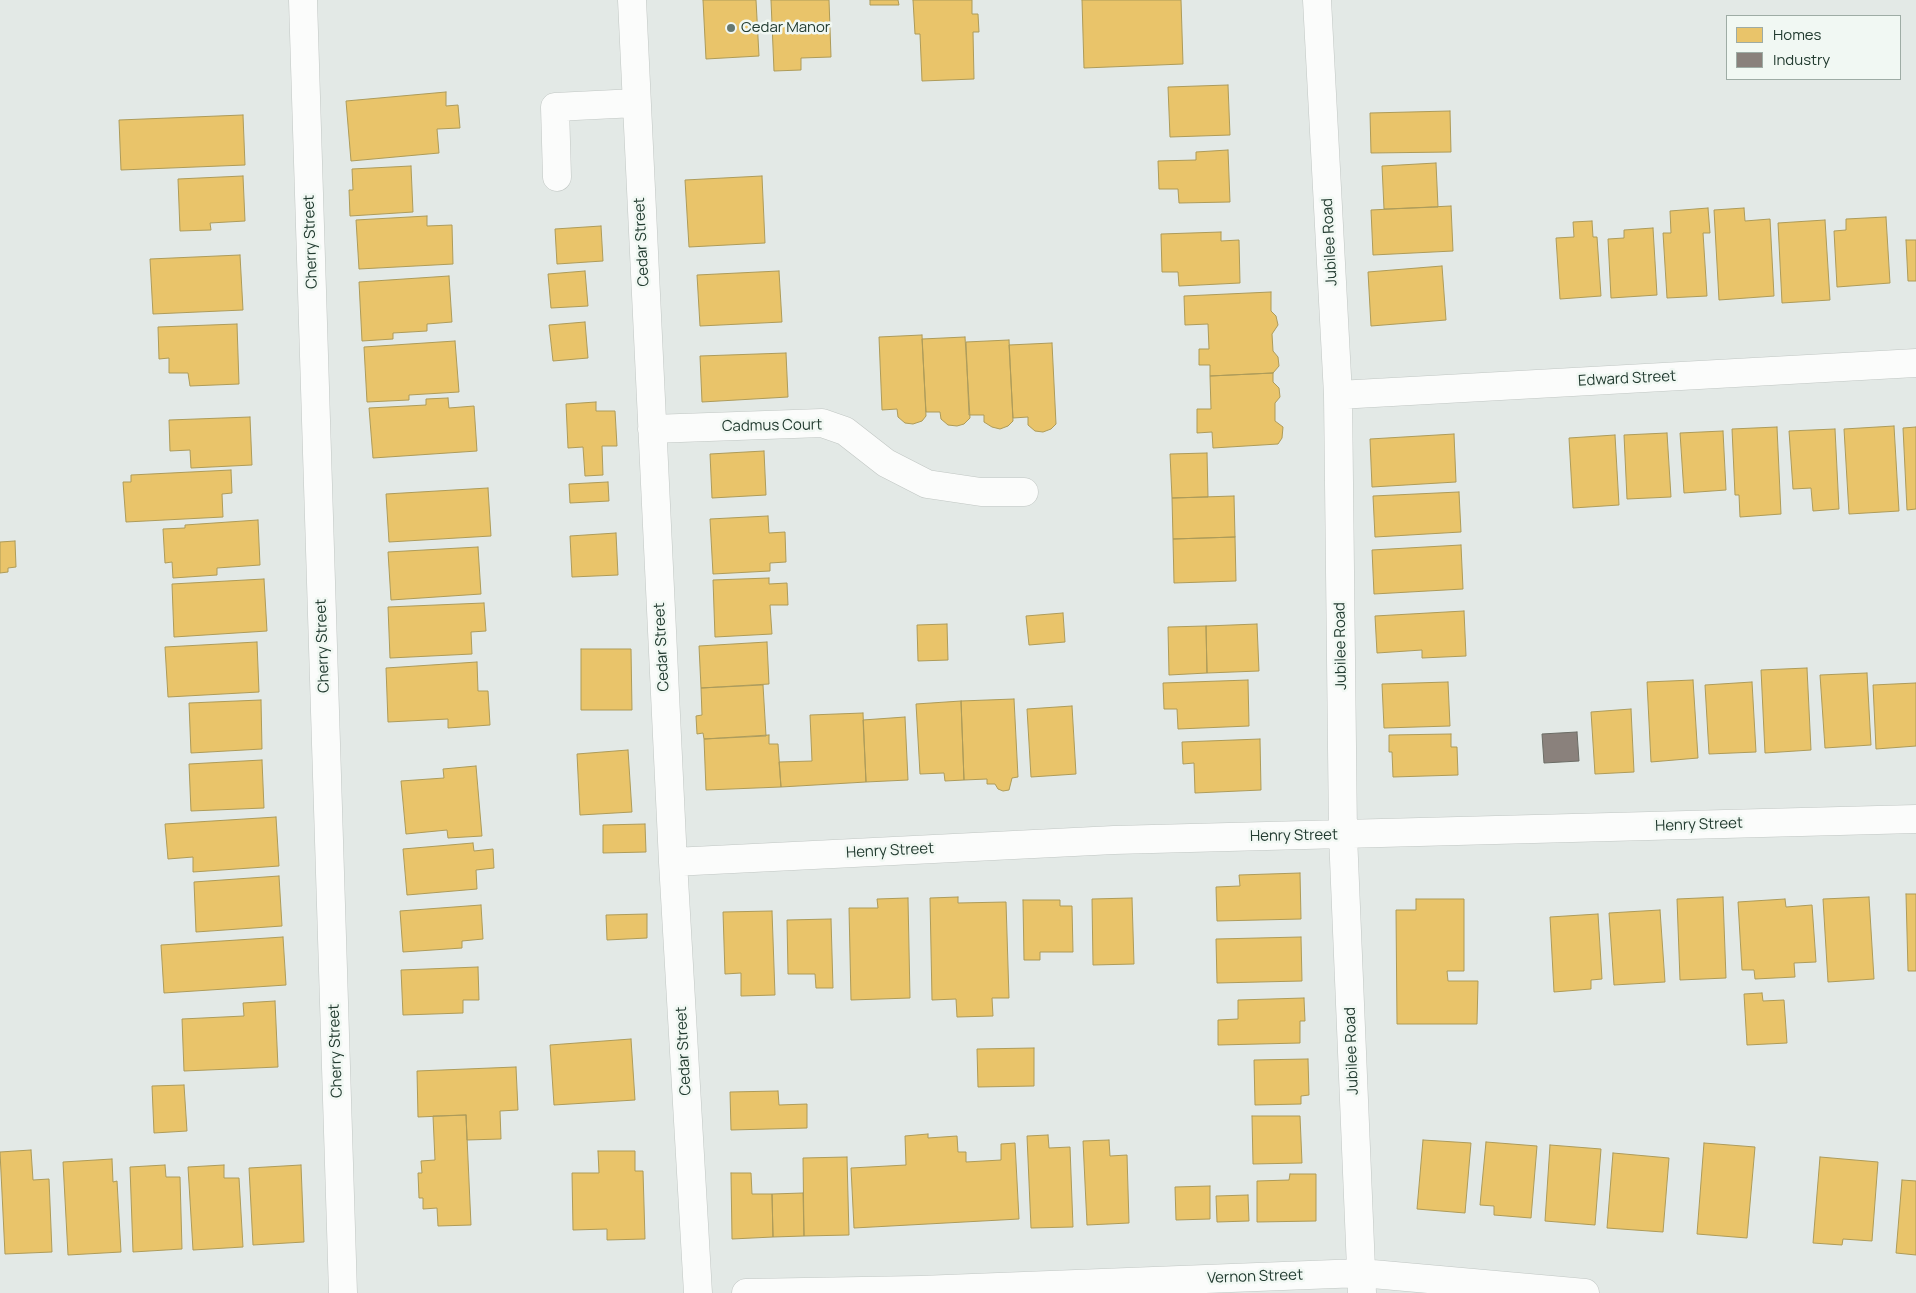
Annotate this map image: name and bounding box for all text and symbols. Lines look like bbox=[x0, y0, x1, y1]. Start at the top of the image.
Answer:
legend bbox=[1726, 15, 1901, 80]
place label: Cedar Manor bbox=[741, 19, 830, 37]
marker: Cedar Manor bbox=[725, 22, 737, 34]
text: Homes bbox=[1773, 24, 1821, 45]
text: Industry bbox=[1773, 49, 1830, 70]
street label: Cherry Street bbox=[300, 195, 322, 289]
street label: Cedar Street bbox=[631, 197, 653, 287]
street label: Jubilee Road bbox=[1319, 198, 1341, 286]
street label: Edward Street bbox=[1578, 367, 1676, 391]
street label: Cadmus Court bbox=[722, 416, 822, 436]
street label: Cherry Street bbox=[312, 599, 334, 693]
street label: Cedar Street bbox=[651, 602, 673, 692]
street label: Jubilee Road bbox=[1331, 602, 1351, 690]
street label: Henry Street bbox=[1655, 814, 1743, 836]
street label: Henry Street bbox=[1250, 826, 1338, 846]
street label: Henry Street bbox=[846, 840, 934, 862]
street label: Cherry Street bbox=[325, 1004, 347, 1098]
street label: Cedar Street bbox=[673, 1006, 695, 1096]
street label: Jubilee Road bbox=[1341, 1007, 1363, 1095]
street label: Vernon Street bbox=[1207, 1266, 1303, 1288]

